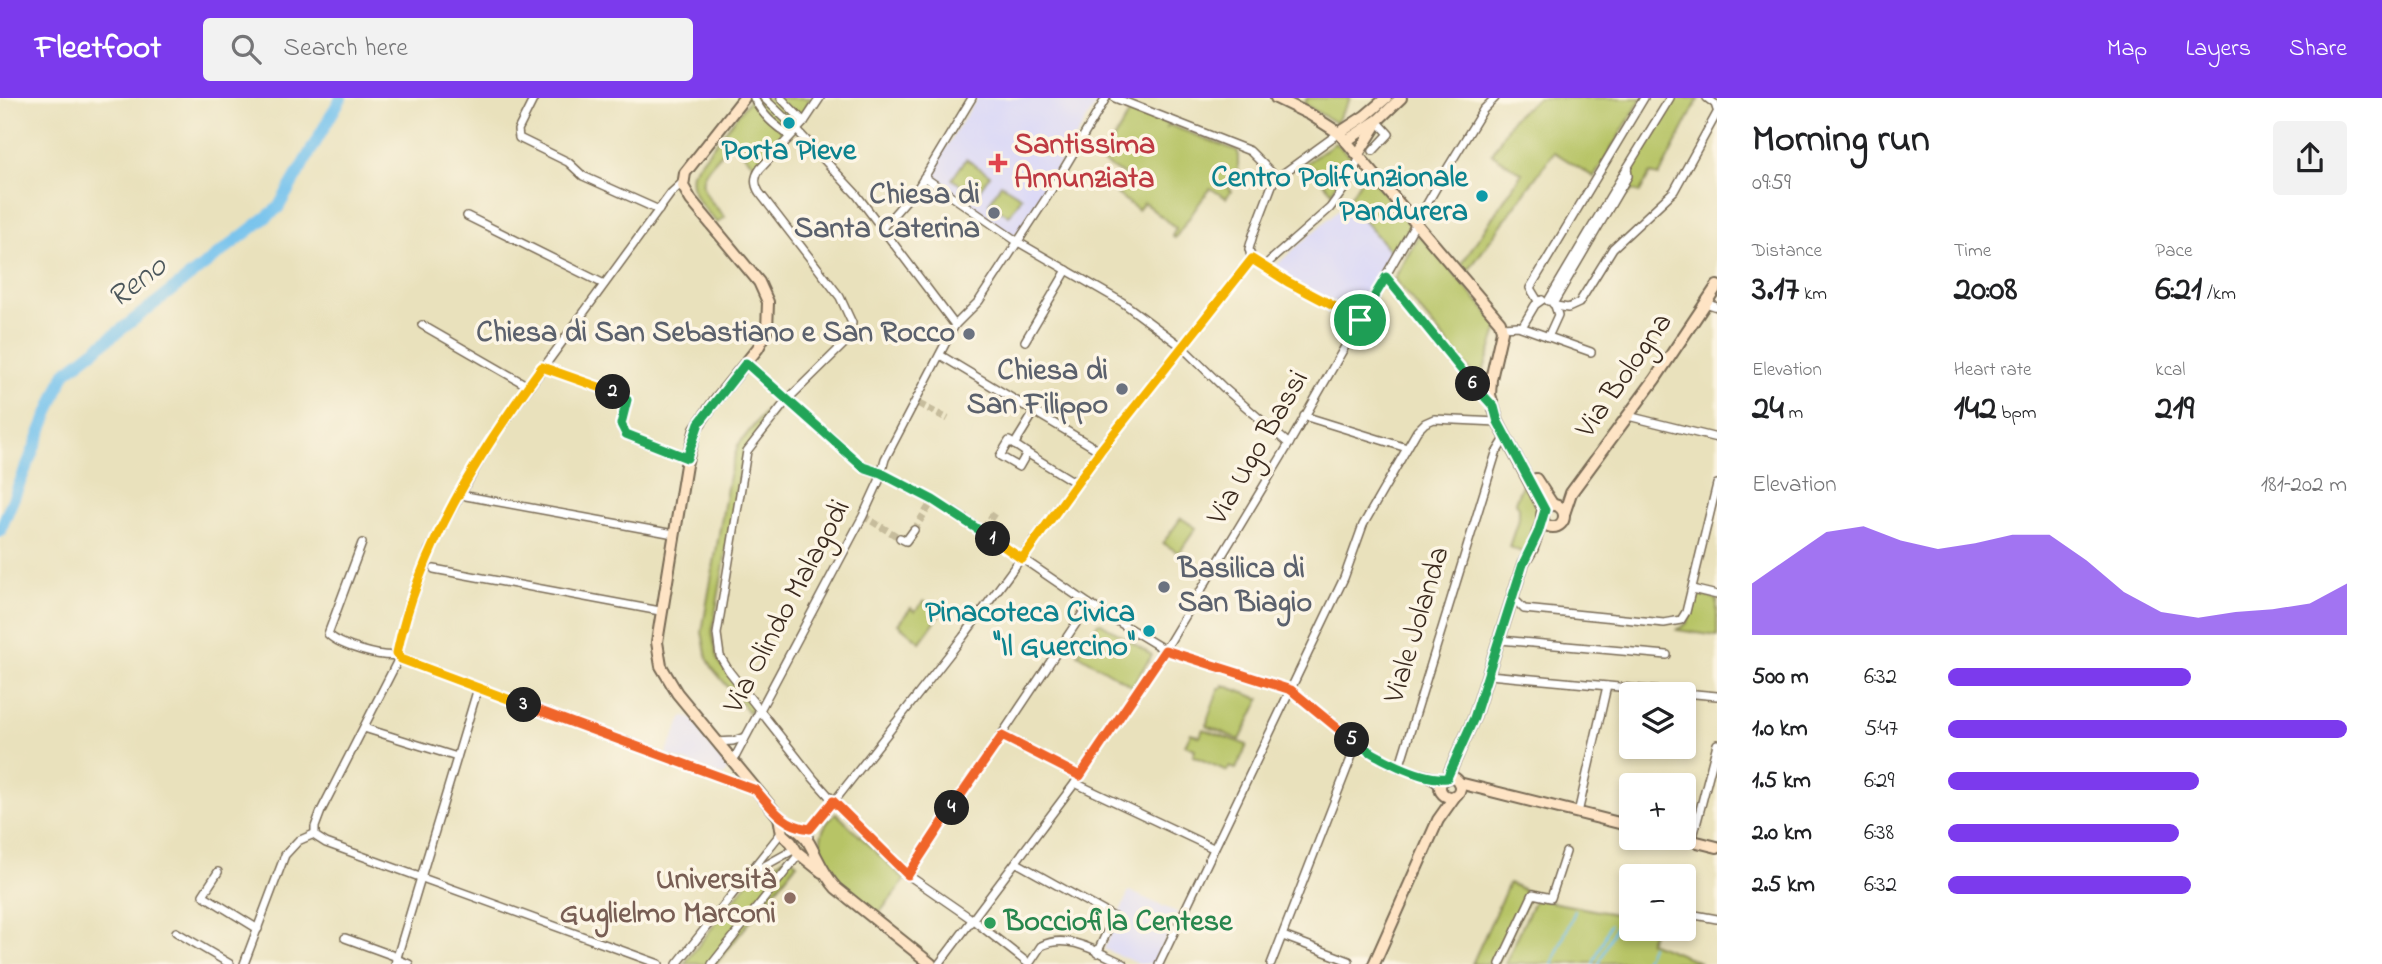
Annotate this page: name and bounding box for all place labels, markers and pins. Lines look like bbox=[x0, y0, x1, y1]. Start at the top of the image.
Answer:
marker: Porta Pieve bbox=[781, 115, 797, 131]
place label: Santissima Annunziata bbox=[1014, 124, 1155, 202]
place label: Porta Pieve bbox=[722, 130, 858, 174]
marker: Santissima Annunziata bbox=[988, 153, 1008, 173]
place label: Centro Polifunzionale Pandurera bbox=[1211, 157, 1470, 235]
place label: Chiesa di Santa Caterina bbox=[794, 174, 980, 252]
marker: Centro Polifunzionale Pandurera bbox=[1474, 188, 1490, 204]
marker: Chiesa di Santa Caterina bbox=[986, 205, 1002, 221]
pin bbox=[1330, 290, 1390, 350]
place label: Chiesa di San Sebastiano e San Rocco bbox=[476, 312, 955, 356]
marker: Chiesa di San Sebastiano e San Rocco bbox=[961, 326, 977, 342]
place label: Chiesa di San Filippo bbox=[967, 350, 1108, 428]
pin: 6 bbox=[1456, 366, 1490, 402]
pin: 2 bbox=[596, 374, 630, 410]
marker: Chiesa di San Filippo bbox=[1114, 381, 1130, 397]
pin: 1 bbox=[976, 522, 1010, 556]
place label: Basilica di San Biagio bbox=[1176, 548, 1312, 627]
marker: Basilica di San Biagio bbox=[1156, 579, 1172, 595]
place label: Pinacoteca Civica "Il Guercino" bbox=[925, 592, 1135, 670]
marker: Pinacoteca Civica "Il Guercino" bbox=[1141, 623, 1157, 639]
pin: 3 bbox=[506, 688, 542, 722]
pin: 5 bbox=[1334, 722, 1370, 758]
pin: 4 bbox=[934, 790, 970, 826]
place label: Università Guglielmo Marconi bbox=[560, 859, 777, 938]
marker: Università Guglielmo Marconi bbox=[782, 890, 798, 906]
place label: Bocciofila Centese bbox=[1002, 901, 1234, 945]
marker: Bocciofila Centese bbox=[982, 915, 998, 931]

